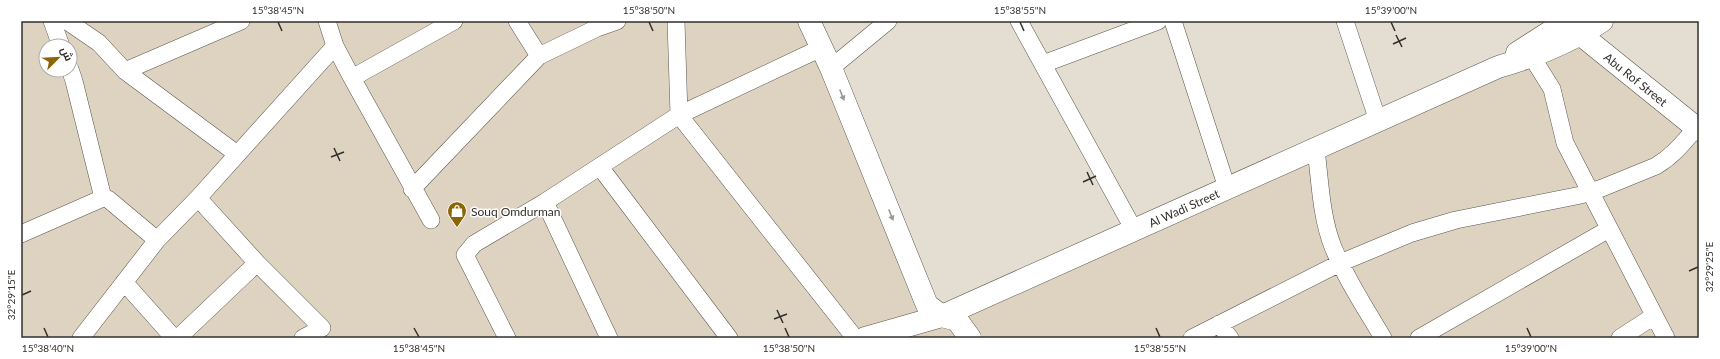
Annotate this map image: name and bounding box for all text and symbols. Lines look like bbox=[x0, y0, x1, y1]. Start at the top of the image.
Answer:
text: 15°38'45"N bbox=[252, 4, 304, 16]
text: 15°38'50"N bbox=[623, 4, 675, 16]
text: 15°38'55"N bbox=[994, 4, 1046, 16]
text: 15°39'00"N bbox=[1365, 4, 1417, 16]
north arrow bbox=[38, 38, 78, 78]
text: ش bbox=[58, 45, 76, 63]
street label: Abu Rof Street bbox=[1601, 49, 1671, 110]
one-way arrow bbox=[839, 90, 845, 102]
street label: Al Wadi Street bbox=[1146, 185, 1222, 230]
shop icon: Souq Omdurman bbox=[446, 200, 468, 228]
place label: Souq Omdurman bbox=[471, 204, 560, 219]
one-way arrow bbox=[888, 210, 894, 222]
text: 32°29'25"E bbox=[1703, 242, 1715, 292]
text: 32°29'15"E bbox=[5, 270, 17, 320]
text: 15°38'40"N bbox=[22, 342, 74, 354]
text: 15°38'45"N bbox=[393, 342, 445, 354]
text: 15°38'50"N bbox=[763, 342, 815, 354]
text: 15°38'55"N bbox=[1134, 342, 1186, 354]
text: 15°39'00"N bbox=[1505, 342, 1557, 354]

